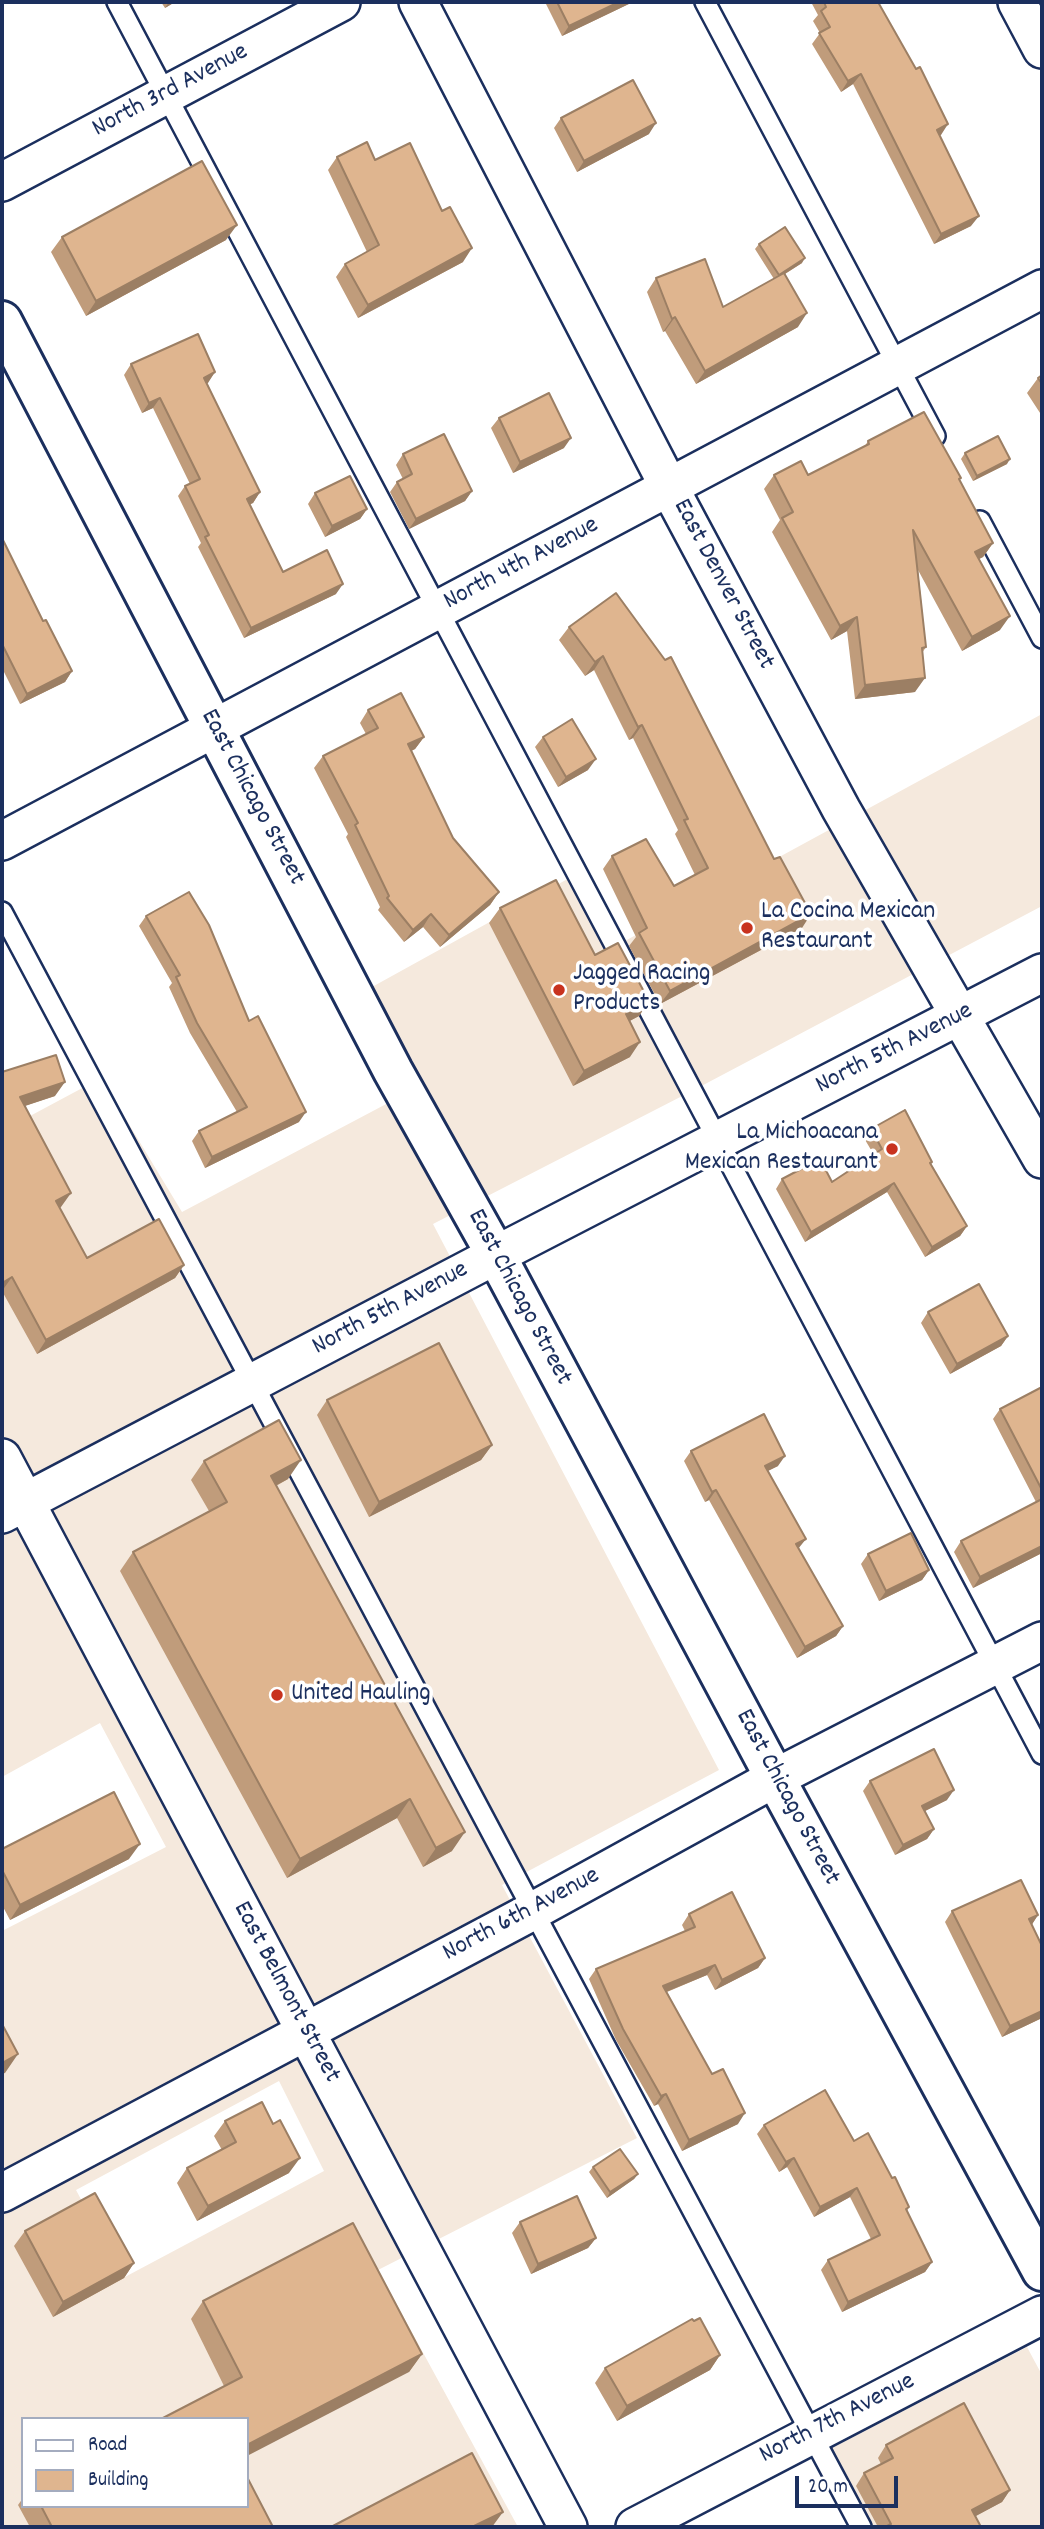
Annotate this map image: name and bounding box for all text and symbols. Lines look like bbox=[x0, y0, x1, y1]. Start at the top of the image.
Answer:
street label: North 3rd Avenue bbox=[88, 38, 254, 146]
street label: East Denver Street bbox=[664, 494, 780, 676]
street label: North 4th Avenue bbox=[439, 511, 605, 619]
street label: East Chicago Street bbox=[192, 705, 310, 891]
place label: La Cocina Mexican Restaurant bbox=[761, 897, 935, 958]
marker: La Cocina Mexican Restaurant bbox=[739, 920, 755, 936]
place label: Jagged Racing Products bbox=[573, 959, 710, 1020]
marker: Jagged Racing Products bbox=[551, 982, 567, 998]
street label: North 5th Avenue bbox=[811, 997, 979, 1103]
place label: La Michoacana Mexican Restaurant bbox=[685, 1118, 878, 1180]
marker: La Michoacana Mexican Restaurant bbox=[884, 1141, 900, 1157]
street label: East Chicago Street bbox=[459, 1205, 577, 1391]
street label: North 5th Avenue bbox=[308, 1256, 474, 1364]
place label: United Hauling bbox=[291, 1679, 431, 1711]
marker: United Hauling bbox=[269, 1687, 285, 1703]
street label: East Chicago Street bbox=[727, 1705, 845, 1891]
street label: North 6th Avenue bbox=[438, 1862, 606, 1970]
street label: East Belmont Street bbox=[224, 1897, 346, 2089]
street label: North 7th Avenue bbox=[755, 2367, 921, 2473]
legend bbox=[21, 2417, 248, 2508]
text: Road bbox=[88, 2431, 127, 2461]
scale bar bbox=[799, 2462, 902, 2506]
text: Building bbox=[88, 2466, 148, 2496]
text: 20 m bbox=[808, 2473, 848, 2503]

